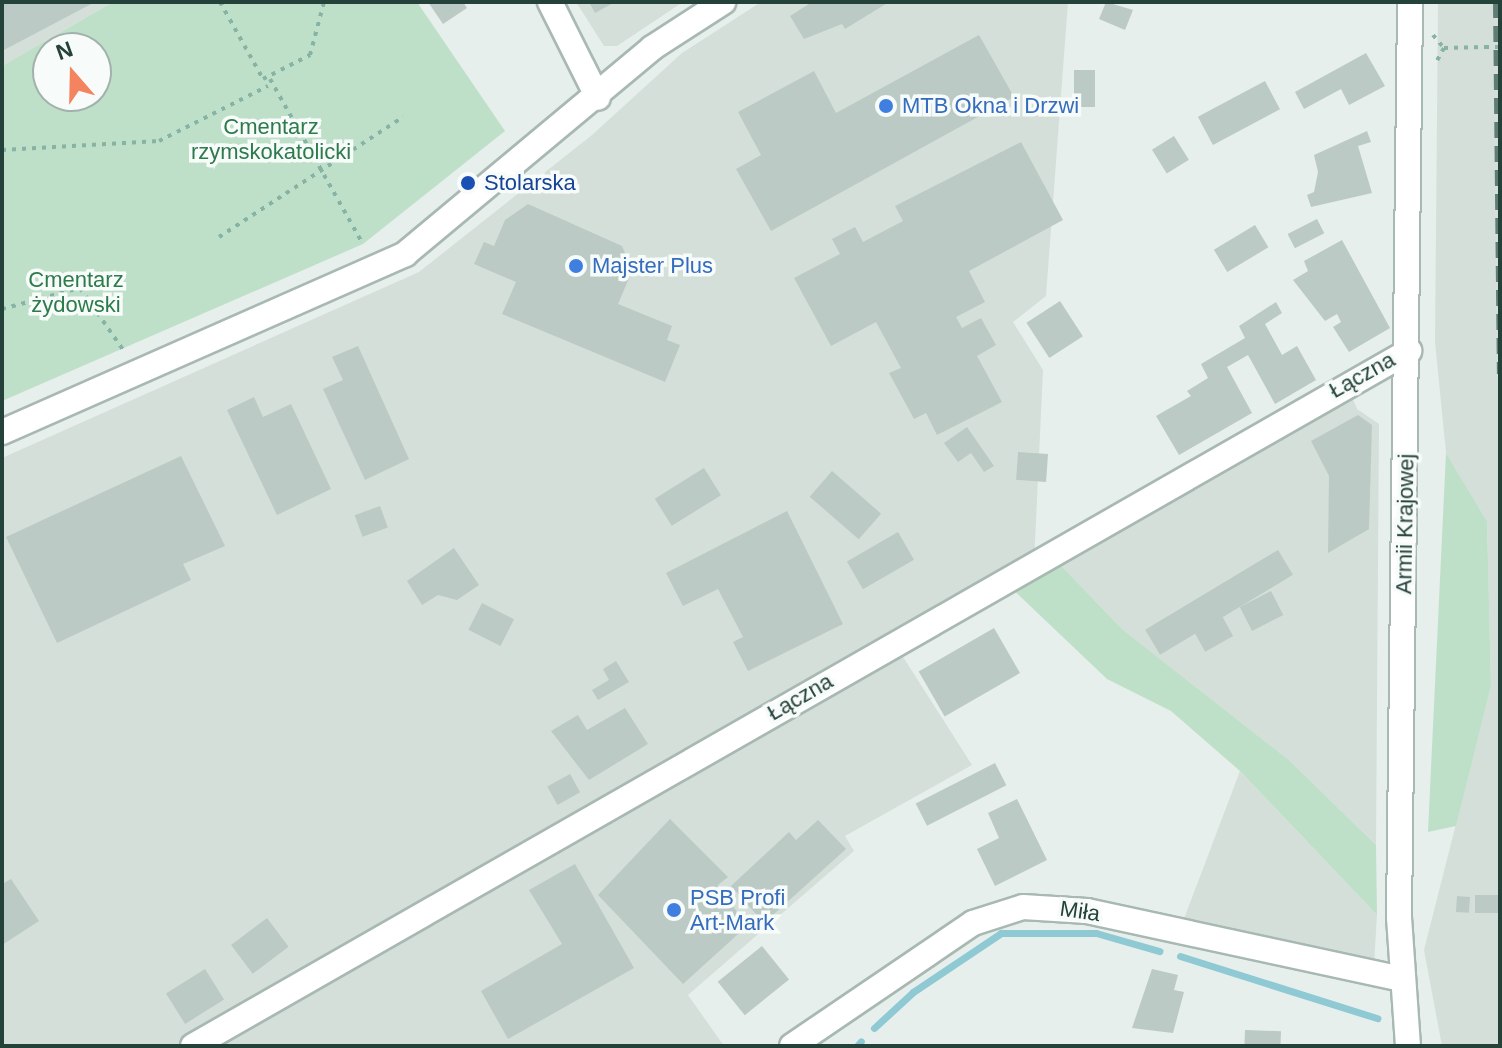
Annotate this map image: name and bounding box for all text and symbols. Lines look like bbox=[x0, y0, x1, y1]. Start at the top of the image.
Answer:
north arrow bbox=[32, 32, 112, 112]
text: N bbox=[53, 36, 76, 65]
place label: MTB Okna i Drzwi bbox=[902, 93, 1079, 119]
marker: MTB Okna i Drzwi bbox=[877, 97, 895, 115]
park label: Cmentarz rzymskokatolicki bbox=[191, 113, 351, 164]
place label: Stolarska bbox=[484, 170, 576, 196]
marker: Stolarska bbox=[459, 174, 477, 192]
place label: Majster Plus bbox=[592, 253, 713, 279]
marker: Majster Plus bbox=[567, 257, 585, 275]
park label: Cmentarz żydowski bbox=[28, 266, 124, 318]
street label: Łączna bbox=[1325, 346, 1399, 404]
street label: Armii Krajowej bbox=[1391, 453, 1419, 595]
street label: Łączna bbox=[763, 668, 837, 726]
place label: PSB Profi Art-Mark bbox=[690, 884, 785, 936]
street label: Miła bbox=[1058, 895, 1102, 927]
marker: PSB Profi Art-Mark bbox=[665, 901, 683, 919]

